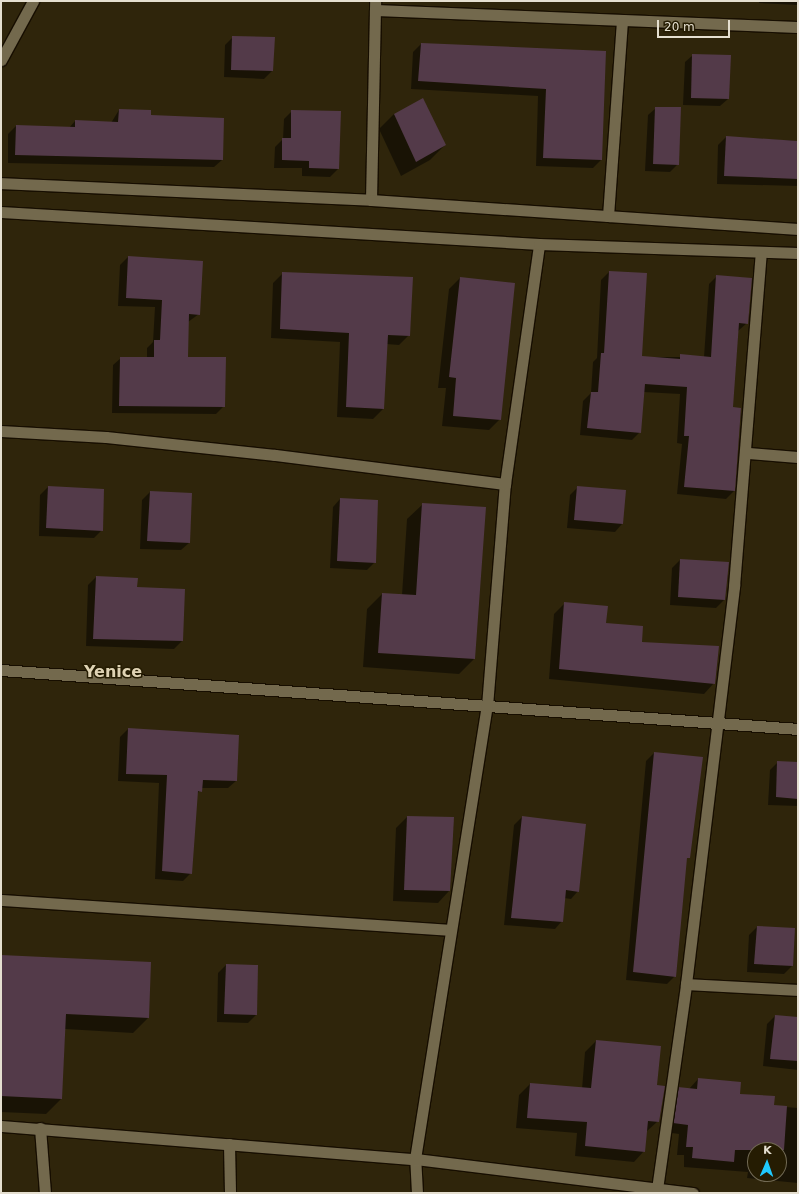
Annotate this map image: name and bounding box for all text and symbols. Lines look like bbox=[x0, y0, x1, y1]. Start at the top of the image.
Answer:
scale bar bbox=[659, 12, 732, 38]
text: 20 m bbox=[664, 20, 695, 34]
district label: Yenice bbox=[84, 662, 142, 682]
north arrow bbox=[747, 1142, 787, 1182]
text: K bbox=[763, 1144, 772, 1157]

